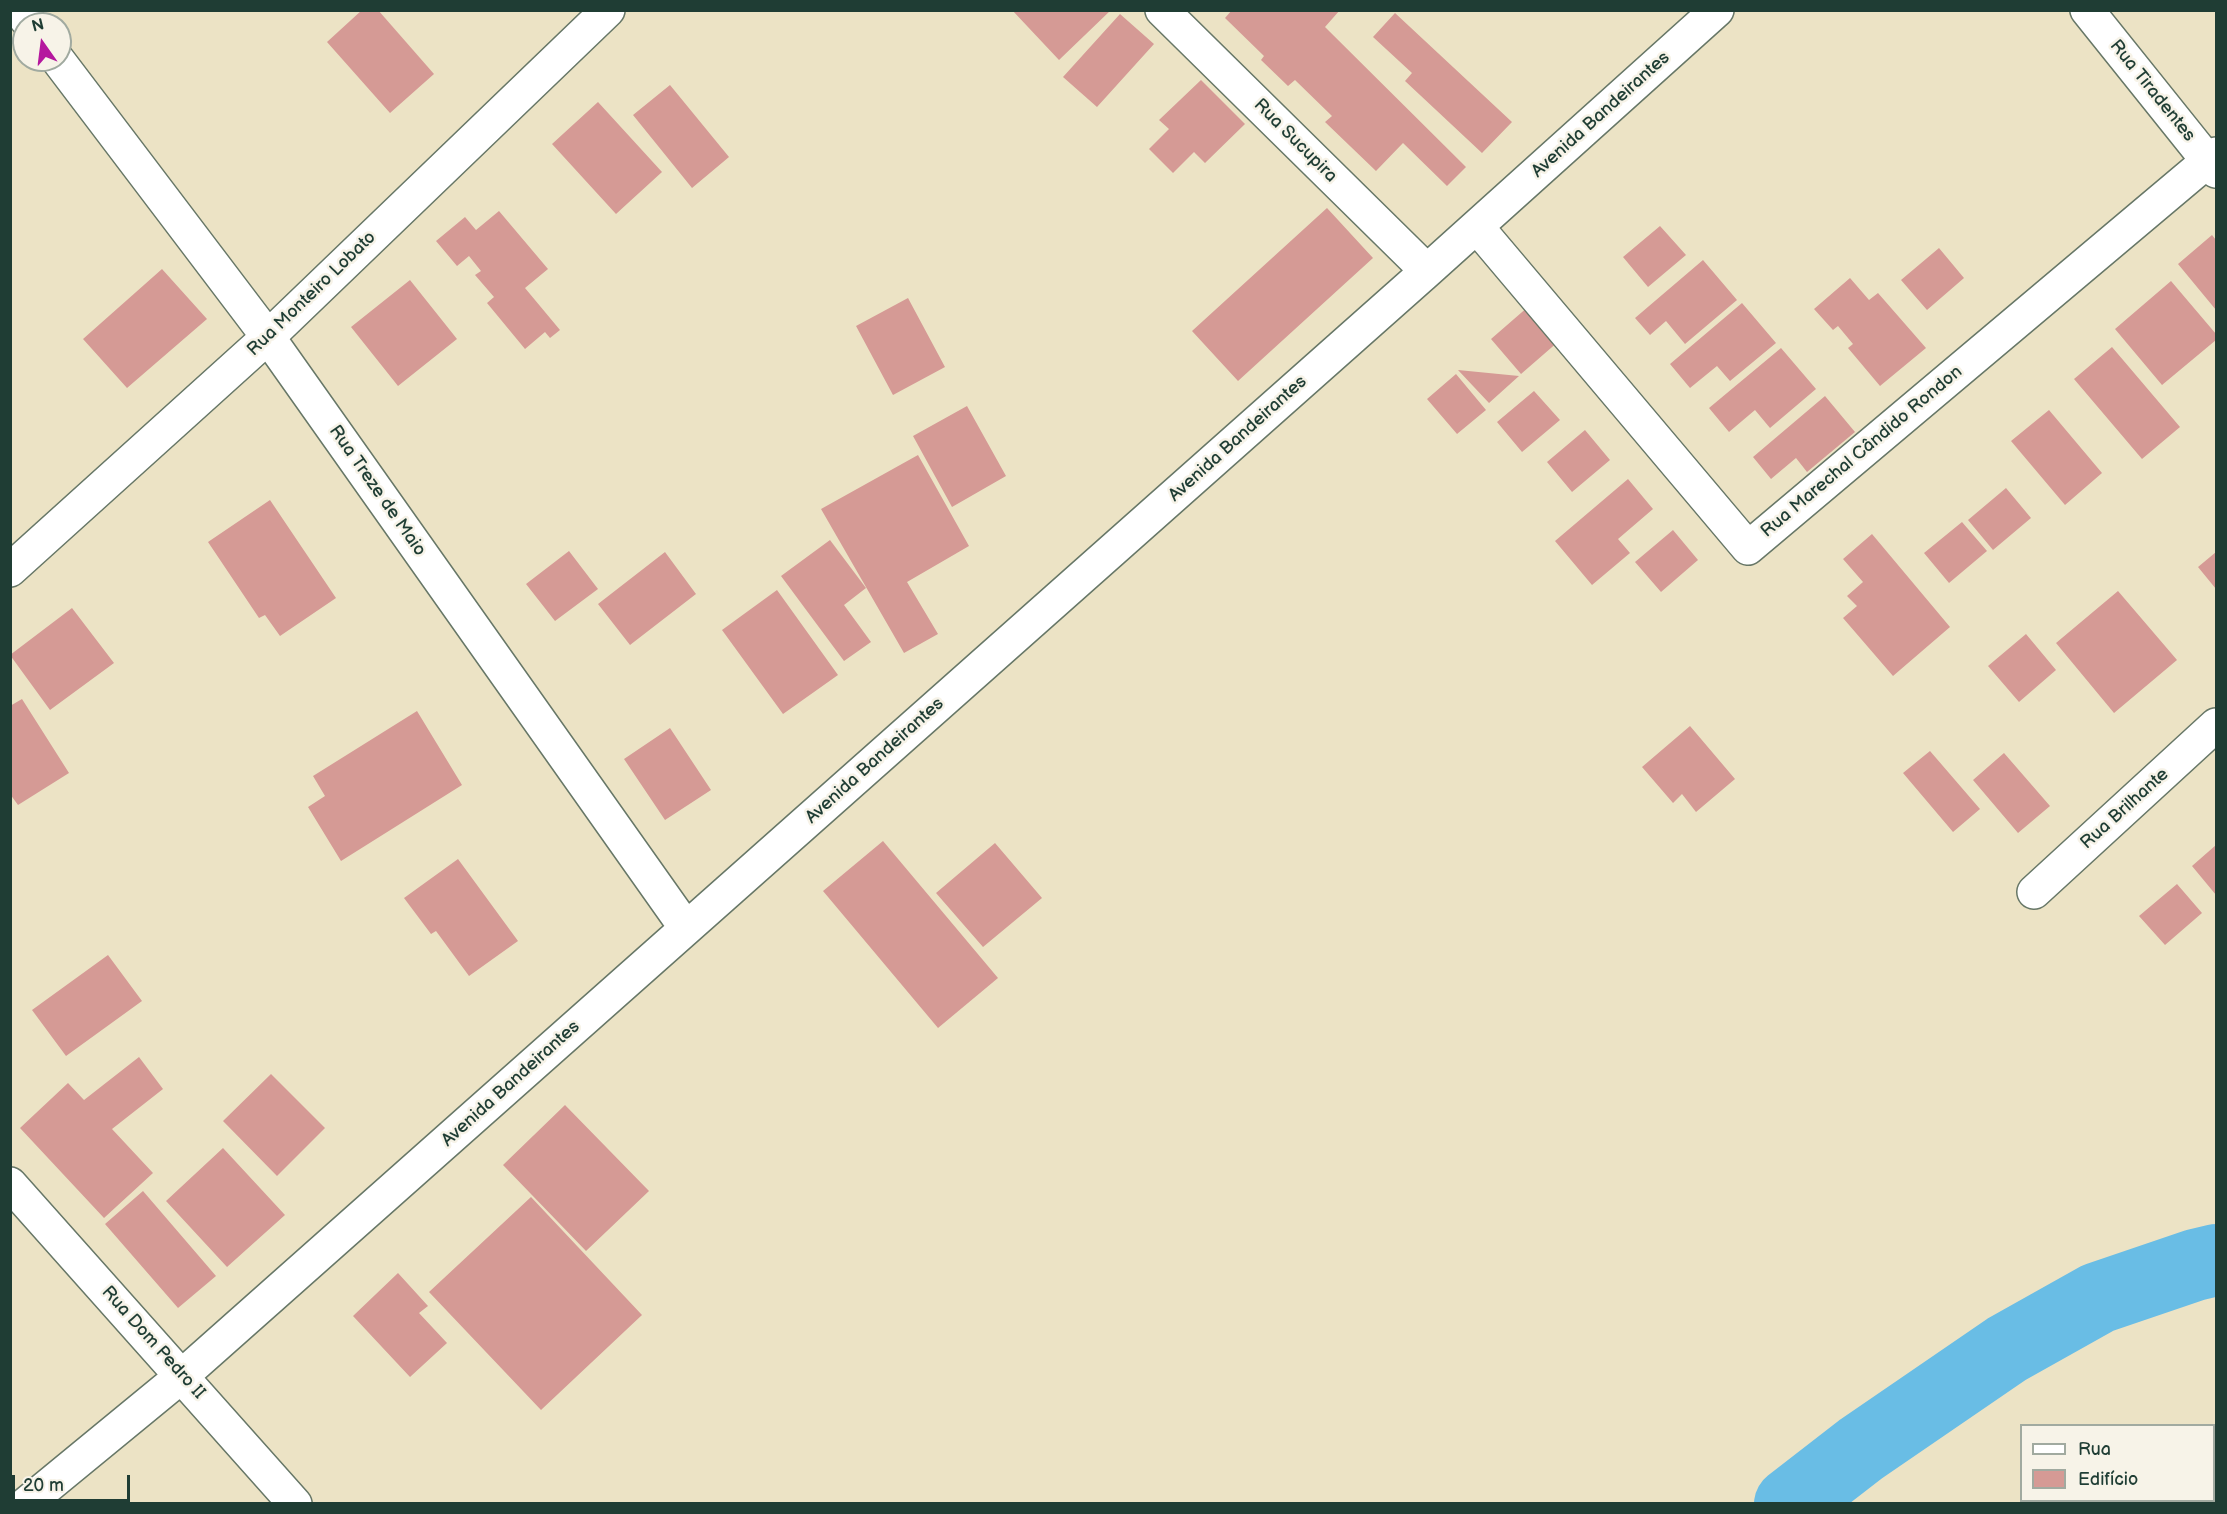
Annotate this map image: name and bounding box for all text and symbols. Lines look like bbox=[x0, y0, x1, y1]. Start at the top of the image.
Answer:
north arrow bbox=[12, 12, 72, 72]
text: N bbox=[30, 15, 46, 37]
street label: Rua Tiradentes bbox=[2105, 36, 2199, 146]
street label: Avenida Bandeirantes bbox=[1528, 47, 1674, 183]
street label: Rua Sucupira bbox=[1249, 95, 1341, 187]
street label: Rua Monteiro Lobato bbox=[243, 227, 381, 361]
street label: Rua Marechal Cândido Rondon bbox=[1757, 361, 1967, 543]
street label: Avenida Bandeirantes bbox=[1165, 371, 1311, 507]
street label: Rua Treze de Maio bbox=[324, 422, 430, 560]
street label: Avenida Bandeirantes bbox=[802, 693, 948, 829]
street label: Rua Brilhante bbox=[2077, 764, 2173, 854]
street label: Avenida Bandeirantes bbox=[438, 1016, 584, 1152]
street label: Rua Dom Pedro II bbox=[97, 1282, 209, 1404]
legend bbox=[2020, 1424, 2215, 1502]
text: Rua bbox=[2078, 1439, 2111, 1460]
scale bar bbox=[15, 1463, 134, 1501]
text: Edifício bbox=[2078, 1469, 2138, 1490]
text: 20 m bbox=[23, 1475, 64, 1496]

